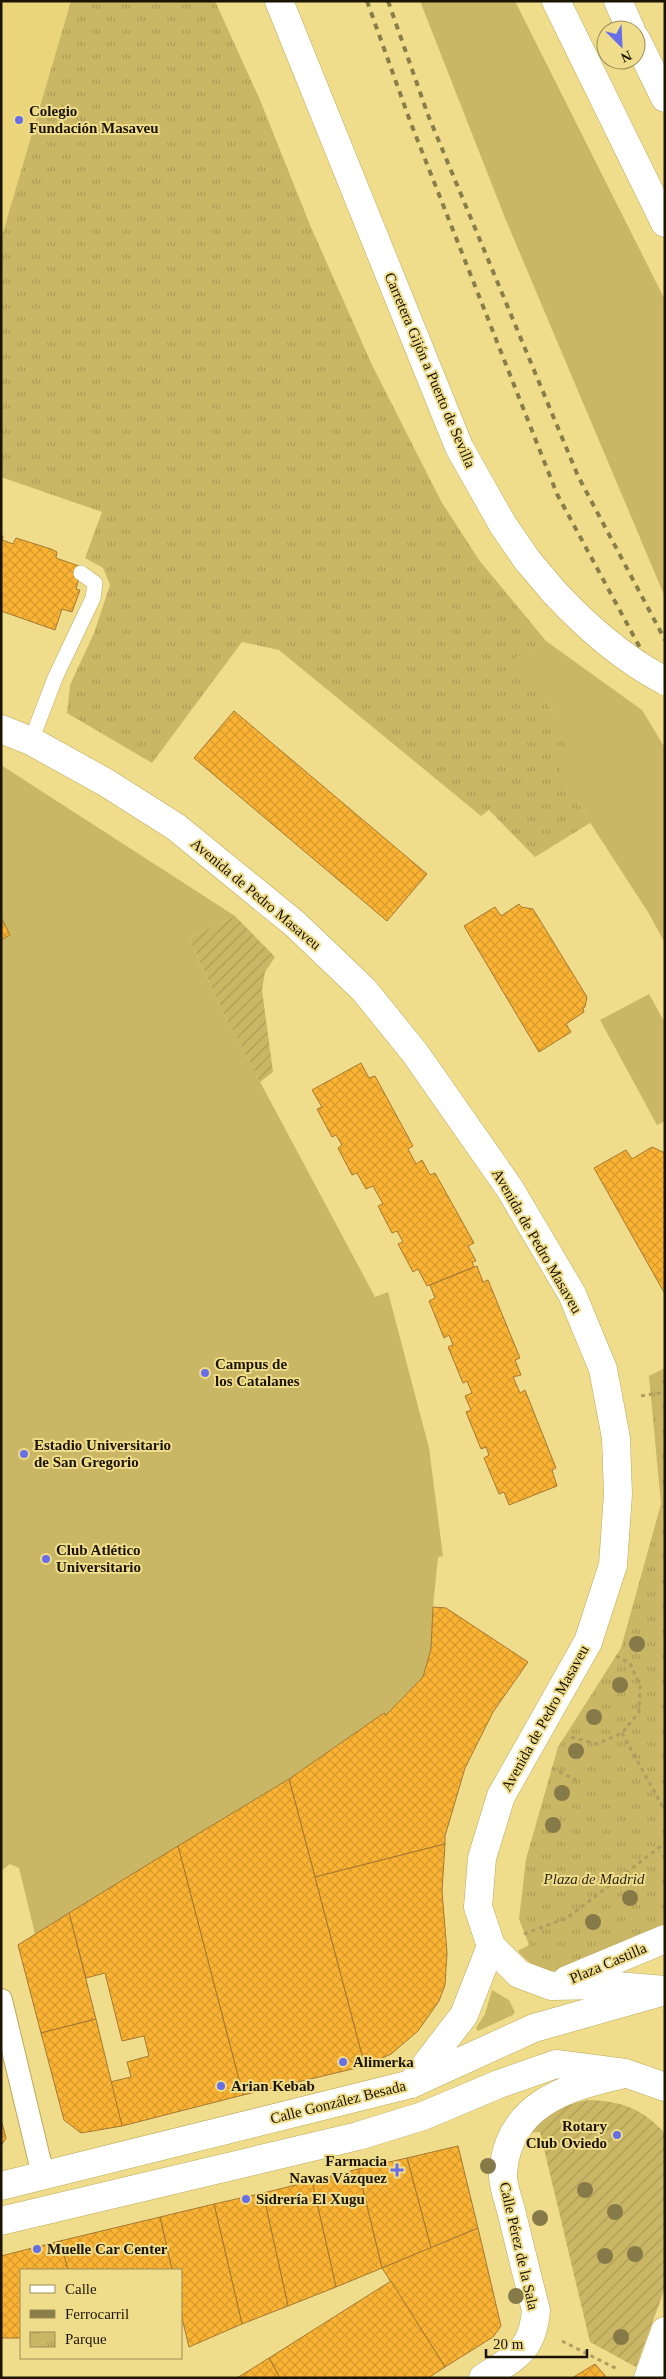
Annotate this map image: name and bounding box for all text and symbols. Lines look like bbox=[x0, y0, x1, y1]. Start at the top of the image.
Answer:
north arrow bbox=[596, 20, 646, 70]
text: N bbox=[618, 48, 634, 65]
place label: Colegio Fundación Masaveu bbox=[29, 103, 159, 136]
marker: Colegio Fundación Masaveu bbox=[13, 114, 25, 126]
street label: Carretera Gijón a Puerto de Sevilla bbox=[382, 270, 479, 470]
street label: Avenida de Pedro Masaveu bbox=[188, 835, 324, 953]
street label: Avenida de Pedro Masaveu bbox=[489, 1166, 585, 1317]
place label: Campus de los Catalanes bbox=[215, 1356, 300, 1389]
marker: Campus de los Catalanes bbox=[199, 1367, 211, 1379]
place label: Estadio Universitario de San Gregorio bbox=[34, 1437, 171, 1470]
marker: Estadio Universitario de San Gregorio bbox=[18, 1448, 30, 1460]
place label: Club Atlético Universitario bbox=[56, 1542, 141, 1575]
marker: Club Atlético Universitario bbox=[40, 1553, 52, 1565]
street label: Avenida de Pedro Masaveu bbox=[498, 1642, 592, 1794]
park label: Plaza de Madrid bbox=[543, 1871, 645, 1887]
street label: Plaza Castilla bbox=[567, 1939, 649, 1986]
place label: Alimerka bbox=[353, 2054, 414, 2070]
marker: Alimerka bbox=[337, 2056, 349, 2068]
street label: Calle González Besada bbox=[269, 2077, 408, 2127]
place label: Arian Kebab bbox=[231, 2078, 315, 2094]
marker: Arian Kebab bbox=[215, 2080, 227, 2092]
place label: Rotary Club Oviedo bbox=[526, 2118, 607, 2151]
marker: Rotary Club Oviedo bbox=[611, 2129, 623, 2141]
place label: Farmacia Navas Vázquez bbox=[289, 2153, 388, 2186]
marker: Farmacia Navas Vázquez bbox=[391, 2164, 403, 2176]
street label: Calle Pérez de la Sala bbox=[496, 2180, 542, 2312]
place label: Sidrería El Xugu bbox=[256, 2191, 365, 2207]
marker: Sidrería El Xugu bbox=[240, 2193, 252, 2205]
place label: Muelle Car Center bbox=[47, 2241, 168, 2257]
marker: Muelle Car Center bbox=[31, 2243, 43, 2255]
legend bbox=[20, 2269, 182, 2359]
text: Calle bbox=[65, 2281, 97, 2297]
text: Ferrocarril bbox=[65, 2306, 129, 2322]
scale bar bbox=[486, 2326, 587, 2358]
text: Parque bbox=[65, 2331, 107, 2347]
text: 20 m bbox=[493, 2336, 524, 2352]

